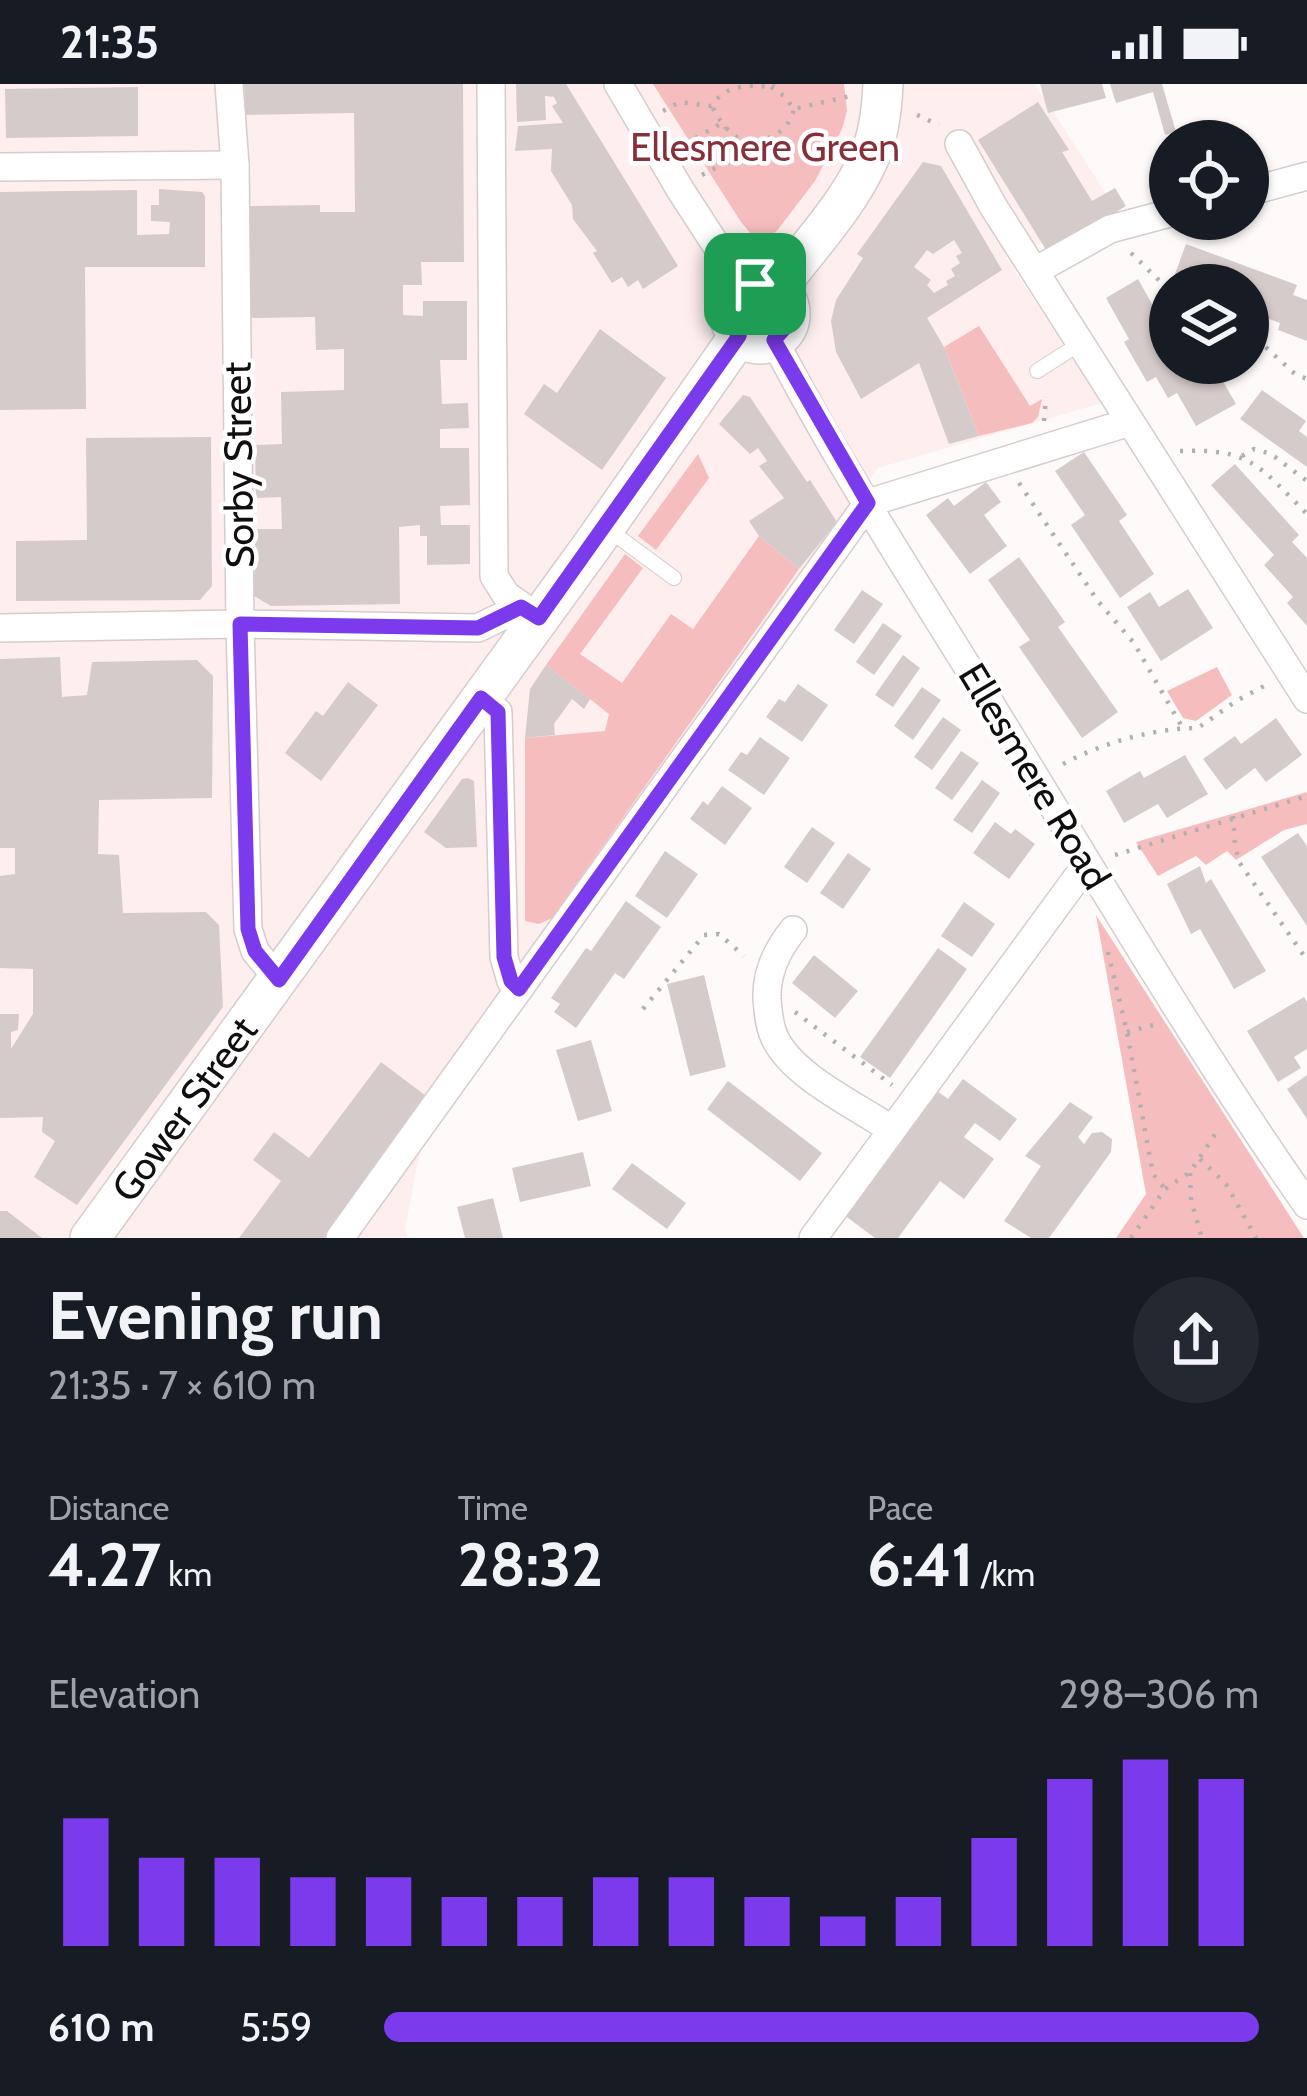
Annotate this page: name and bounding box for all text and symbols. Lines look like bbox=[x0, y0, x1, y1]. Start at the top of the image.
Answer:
text: 21:35 bbox=[60, 15, 159, 69]
map controls bbox=[1149, 120, 1269, 384]
button: locate bbox=[1149, 120, 1269, 240]
park label: Ellesmere Green bbox=[630, 123, 900, 171]
pin bbox=[704, 233, 806, 335]
icon: arrive bbox=[722, 251, 788, 317]
button: layers bbox=[1149, 264, 1269, 384]
street label: Sorby Street bbox=[212, 361, 264, 569]
street label: Ellesmere Road bbox=[949, 654, 1121, 898]
street label: Gower Street bbox=[101, 1007, 267, 1211]
text: Evening run bbox=[48, 1275, 383, 1356]
button: share bbox=[1133, 1277, 1259, 1403]
text: 21:35 · 7 × 610 m bbox=[48, 1361, 316, 1409]
text: Distance bbox=[48, 1488, 169, 1528]
text: Time bbox=[458, 1488, 528, 1528]
text: Pace bbox=[867, 1488, 933, 1528]
text: 4.27 bbox=[48, 1528, 161, 1601]
text: 28:32 bbox=[458, 1528, 603, 1601]
text: 6:41 bbox=[867, 1528, 973, 1601]
text: km bbox=[161, 1554, 212, 1594]
text: /km bbox=[973, 1554, 1035, 1594]
text: Elevation bbox=[48, 1670, 200, 1718]
text: 298–306 m bbox=[1059, 1670, 1259, 1718]
text: 610 m bbox=[48, 2003, 155, 2051]
text: 5:59 bbox=[240, 2003, 312, 2051]

